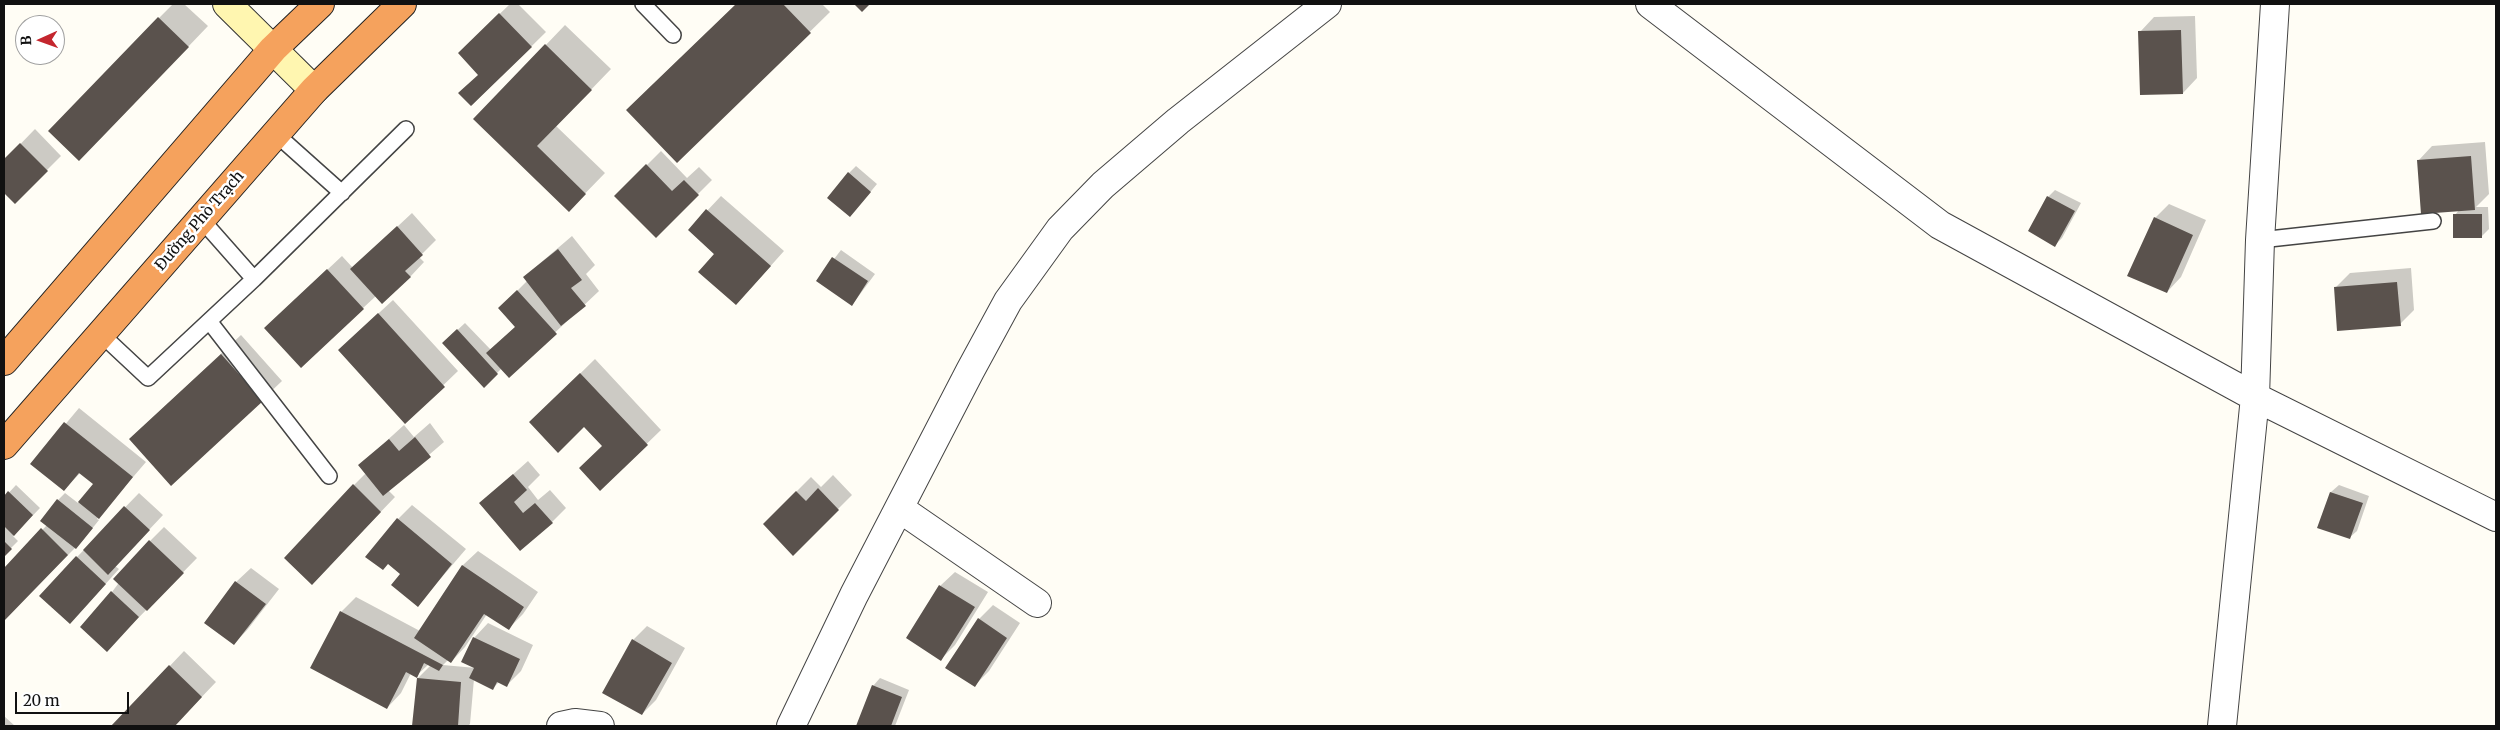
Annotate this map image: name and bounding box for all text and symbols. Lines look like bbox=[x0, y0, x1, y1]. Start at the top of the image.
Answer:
north arrow bbox=[15, 15, 65, 65]
text: B bbox=[17, 35, 35, 46]
street label: Đường Phò Trạch bbox=[152, 167, 248, 275]
scale bar bbox=[18, 682, 131, 714]
text: 20 m bbox=[23, 691, 60, 710]

